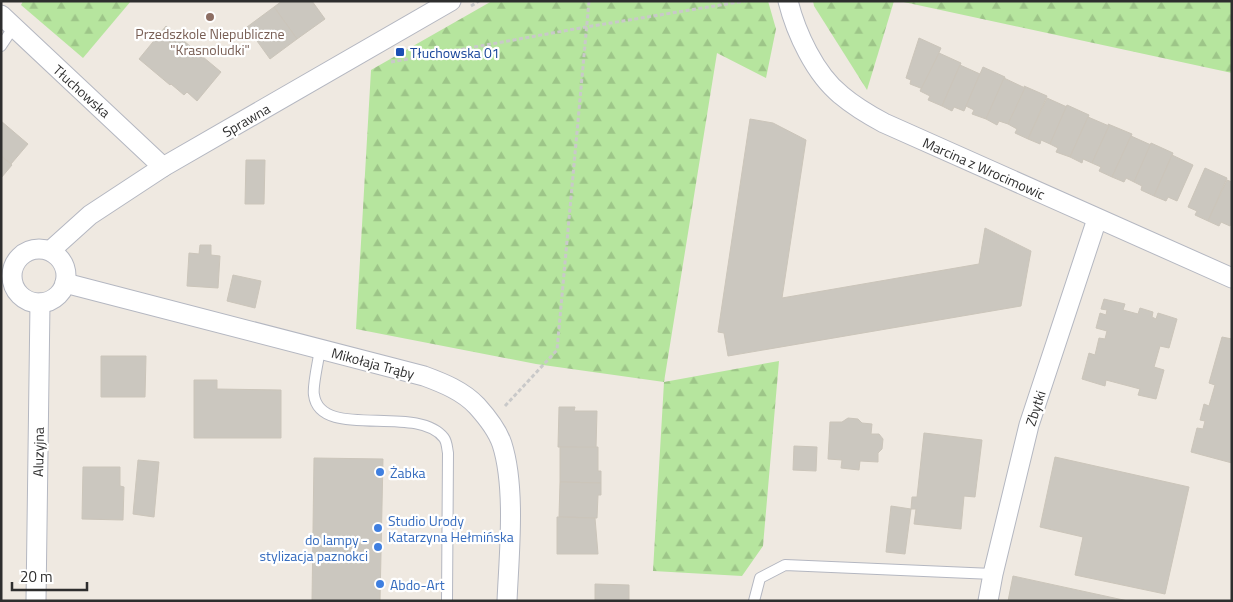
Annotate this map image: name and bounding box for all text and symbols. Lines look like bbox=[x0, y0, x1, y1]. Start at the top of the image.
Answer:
marker: Przedszkole Niepubliczne "Krasnoludki" bbox=[204, 11, 216, 23]
place label: Przedszkole Niepubliczne "Krasnoludki" bbox=[135, 23, 285, 60]
place label: Tłuchowska 01 bbox=[410, 42, 500, 63]
marker: Tłuchowska 01 bbox=[394, 46, 406, 58]
street label: Tłuchowska bbox=[49, 59, 115, 123]
street label: Sprawna bbox=[218, 98, 274, 142]
street label: Marcina z Wrocimowic bbox=[919, 132, 1049, 204]
street label: Mikołaja Trąby bbox=[329, 342, 417, 384]
street label: Zbytki bbox=[1019, 388, 1051, 428]
street label: Aluzyjna bbox=[27, 427, 49, 477]
place label: Żabka bbox=[390, 462, 426, 483]
marker: Żabka bbox=[374, 466, 386, 478]
place label: Studio Urody Katarzyna Hełmińska bbox=[388, 510, 514, 547]
marker: Studio Urody Katarzyna Hełmińska bbox=[372, 522, 384, 534]
place label: do lampy - stylizacja paznokci bbox=[260, 529, 368, 566]
marker: do lampy - stylizacja paznokci bbox=[372, 541, 384, 553]
scale bar bbox=[12, 560, 88, 592]
text: 20 m bbox=[20, 565, 53, 588]
place label: Abdo-Art bbox=[390, 574, 445, 595]
marker: Abdo-Art bbox=[374, 578, 386, 590]

